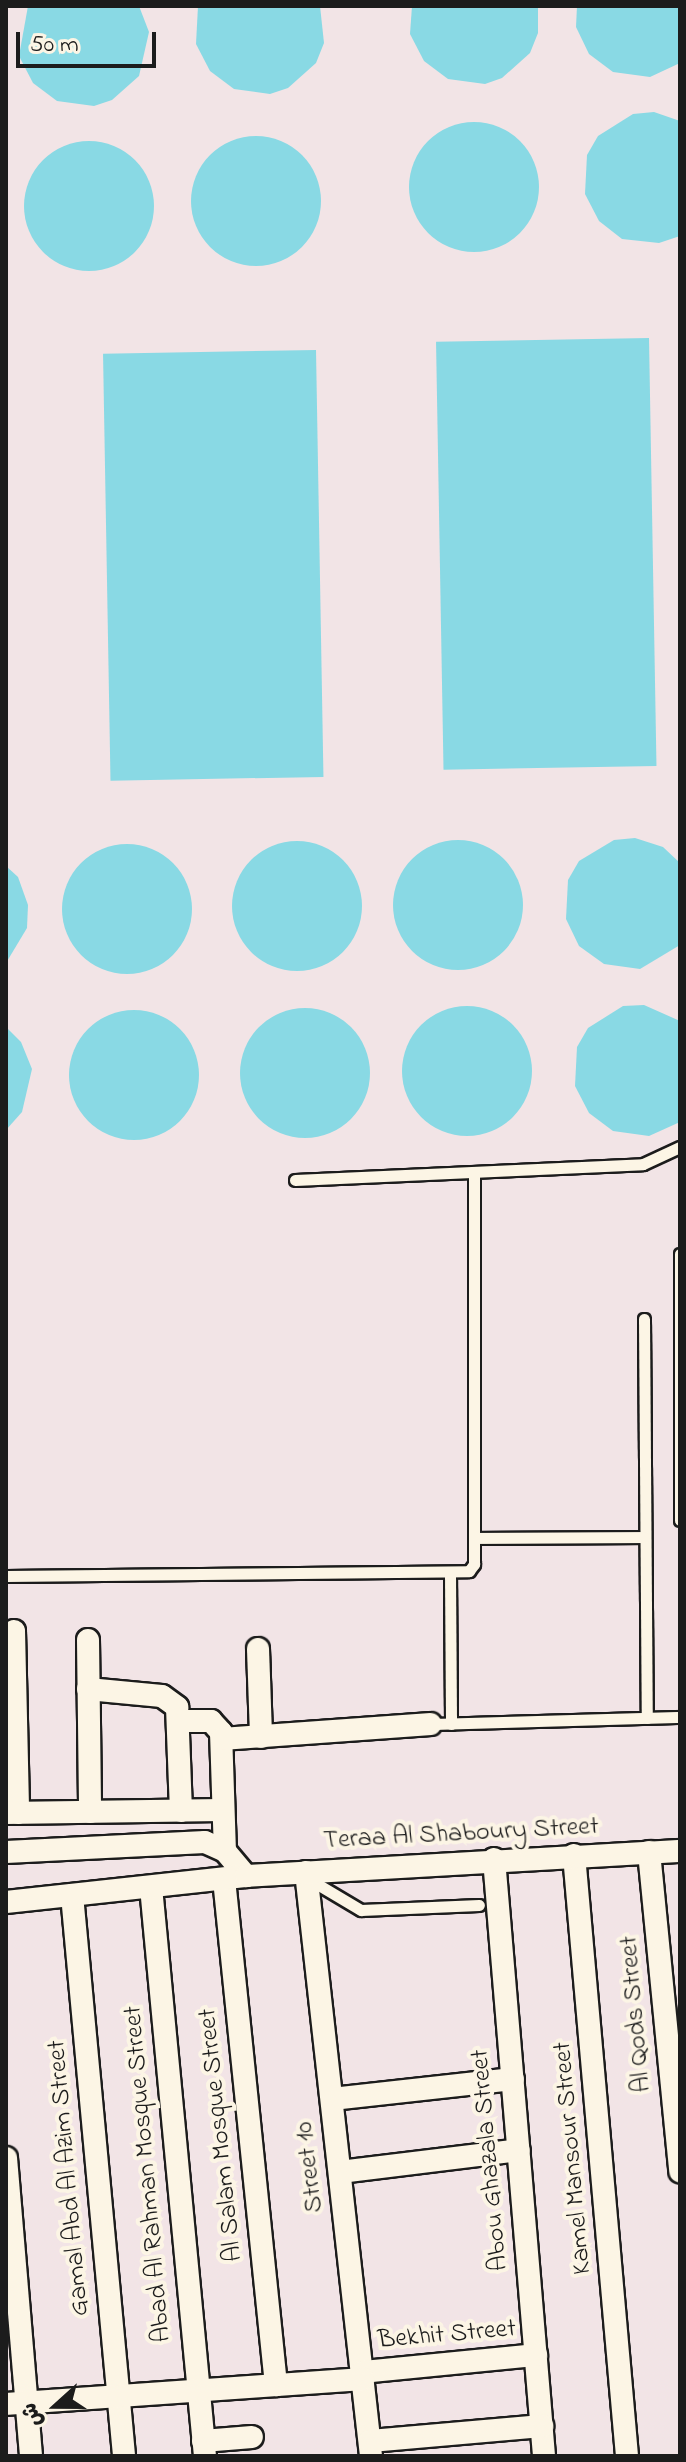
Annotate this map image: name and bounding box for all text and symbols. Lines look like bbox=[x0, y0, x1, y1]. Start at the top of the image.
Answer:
scale bar bbox=[20, 16, 160, 66]
text: 50 m bbox=[30, 28, 79, 63]
street label: Teraa Al Shaboury Street bbox=[323, 1812, 599, 1858]
street label: Al Qods Street bbox=[615, 1934, 659, 2094]
street label: Abad Al Rahman Mosque Street bbox=[119, 2004, 179, 2344]
street label: Al Salam Mosque Street bbox=[193, 2007, 251, 2263]
street label: Gamal Abd Al Azim Street bbox=[42, 2039, 98, 2317]
street label: Kamel Mansour Street bbox=[548, 2040, 600, 2276]
street label: Abou Ghazala Street bbox=[466, 2048, 516, 2272]
street label: Street 10 bbox=[290, 2120, 332, 2214]
street label: Bekhit Street bbox=[377, 2314, 517, 2358]
north arrow bbox=[16, 2366, 96, 2446]
text: ش bbox=[14, 2398, 53, 2432]

